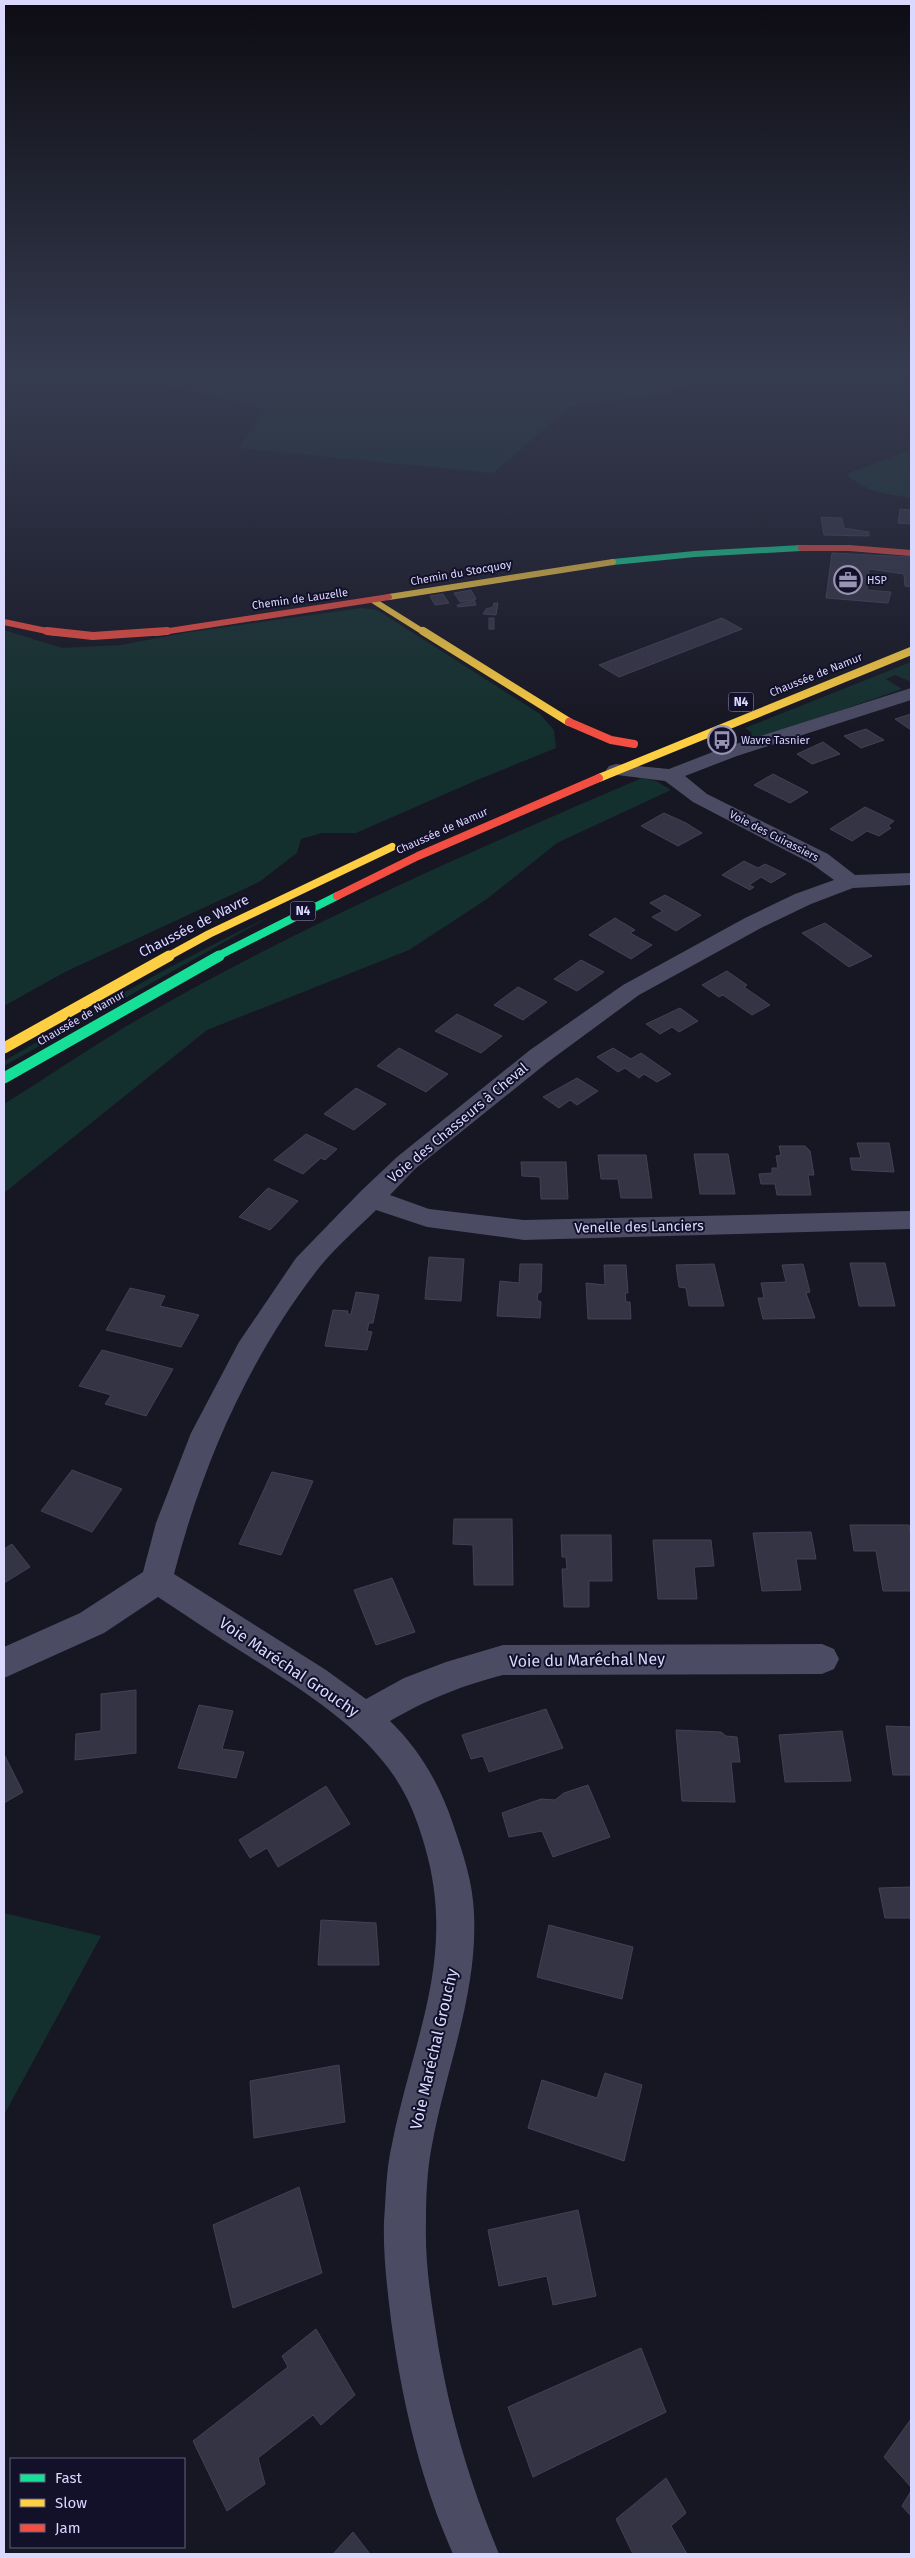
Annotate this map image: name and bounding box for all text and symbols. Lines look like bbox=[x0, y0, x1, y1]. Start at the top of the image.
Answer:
street label: Chemin du Stocquoy bbox=[409, 558, 513, 588]
office icon: HSP bbox=[833, 565, 863, 595]
place label: HSP bbox=[867, 574, 887, 587]
street label: Chemin de Lauzelle bbox=[251, 586, 349, 612]
street label: Chaussée de Namur bbox=[768, 650, 865, 700]
road number: N4 bbox=[728, 692, 754, 712]
bus stop icon: Wavre Tasnier bbox=[707, 725, 737, 755]
place label: Wavre Tasnier bbox=[741, 734, 811, 747]
street label: Chaussée de Namur bbox=[394, 805, 491, 857]
street label: Voie des Cuirassiers bbox=[727, 808, 821, 864]
street label: Chaussée de Wavre bbox=[136, 891, 252, 961]
road number: N4 bbox=[290, 901, 316, 920]
street label: Chaussée de Namur bbox=[35, 987, 128, 1048]
street label: Voie des Chasseurs à Cheval bbox=[384, 1059, 532, 1187]
street label: Venelle des Lanciers bbox=[574, 1217, 704, 1237]
street label: Voie Maréchal Grouchy bbox=[215, 1613, 363, 1721]
street label: Voie du Maréchal Ney bbox=[509, 1649, 665, 1671]
street label: Voie Maréchal Grouchy bbox=[406, 1967, 462, 2131]
legend bbox=[10, 2458, 185, 2548]
text: Fast bbox=[55, 2469, 82, 2487]
text: Slow bbox=[55, 2494, 87, 2512]
text: Jam bbox=[55, 2519, 81, 2537]

